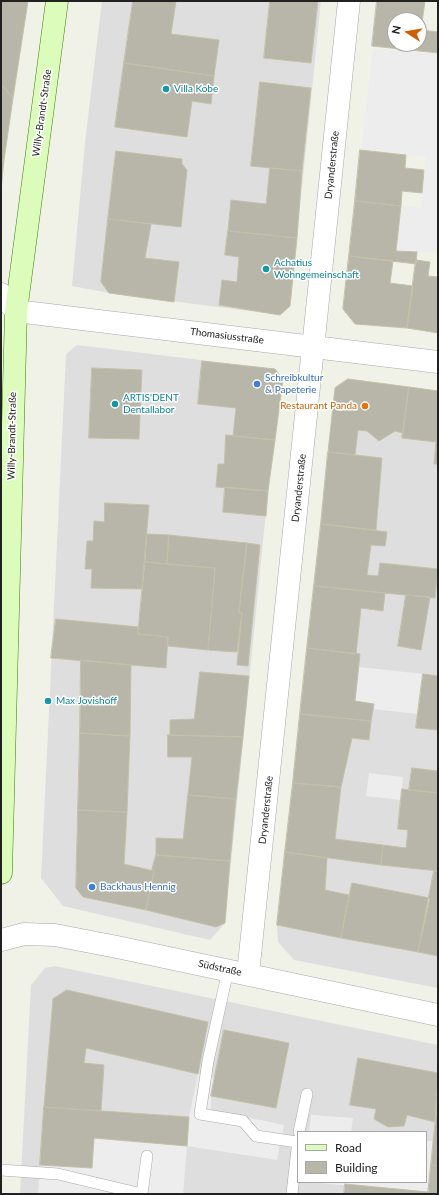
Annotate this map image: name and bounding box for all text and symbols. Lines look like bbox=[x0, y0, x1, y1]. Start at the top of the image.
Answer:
north arrow bbox=[387, 12, 427, 52]
text: N bbox=[389, 24, 403, 35]
street label: Willy-Brandt-Straße bbox=[30, 69, 54, 157]
place label: Villa Kobe bbox=[174, 83, 218, 95]
marker: Villa Kobe bbox=[161, 84, 171, 94]
street label: Dryanderstraße bbox=[322, 130, 342, 200]
place label: Achatius Wohngemeinschaft bbox=[274, 257, 359, 280]
marker: Achatius Wohngemeinschaft bbox=[261, 264, 271, 274]
street label: Thomasiusstraße bbox=[189, 326, 265, 346]
place label: Schreibkultur & Papeterie bbox=[265, 372, 323, 396]
marker: Schreibkultur & Papeterie bbox=[252, 379, 262, 389]
street label: Willy-Brandt-Straße bbox=[5, 392, 19, 480]
place label: ARTIS'DENT Dentallabor bbox=[123, 392, 179, 416]
marker: ARTIS'DENT Dentallabor bbox=[110, 399, 120, 409]
place label: Restaurant Panda bbox=[280, 400, 357, 412]
marker: Restaurant Panda bbox=[360, 401, 370, 411]
street label: Dryanderstraße bbox=[289, 453, 309, 523]
place label: Max Jovishoff bbox=[56, 695, 117, 707]
marker: Max Jovishoff bbox=[43, 696, 53, 706]
street label: Dryanderstraße bbox=[256, 775, 276, 845]
place label: Backhaus Hennig bbox=[100, 881, 176, 893]
marker: Backhaus Hennig bbox=[87, 882, 97, 892]
street label: Südstraße bbox=[197, 958, 243, 978]
legend bbox=[297, 1131, 427, 1183]
text: Road bbox=[335, 1140, 362, 1155]
text: Building bbox=[335, 1160, 378, 1175]

